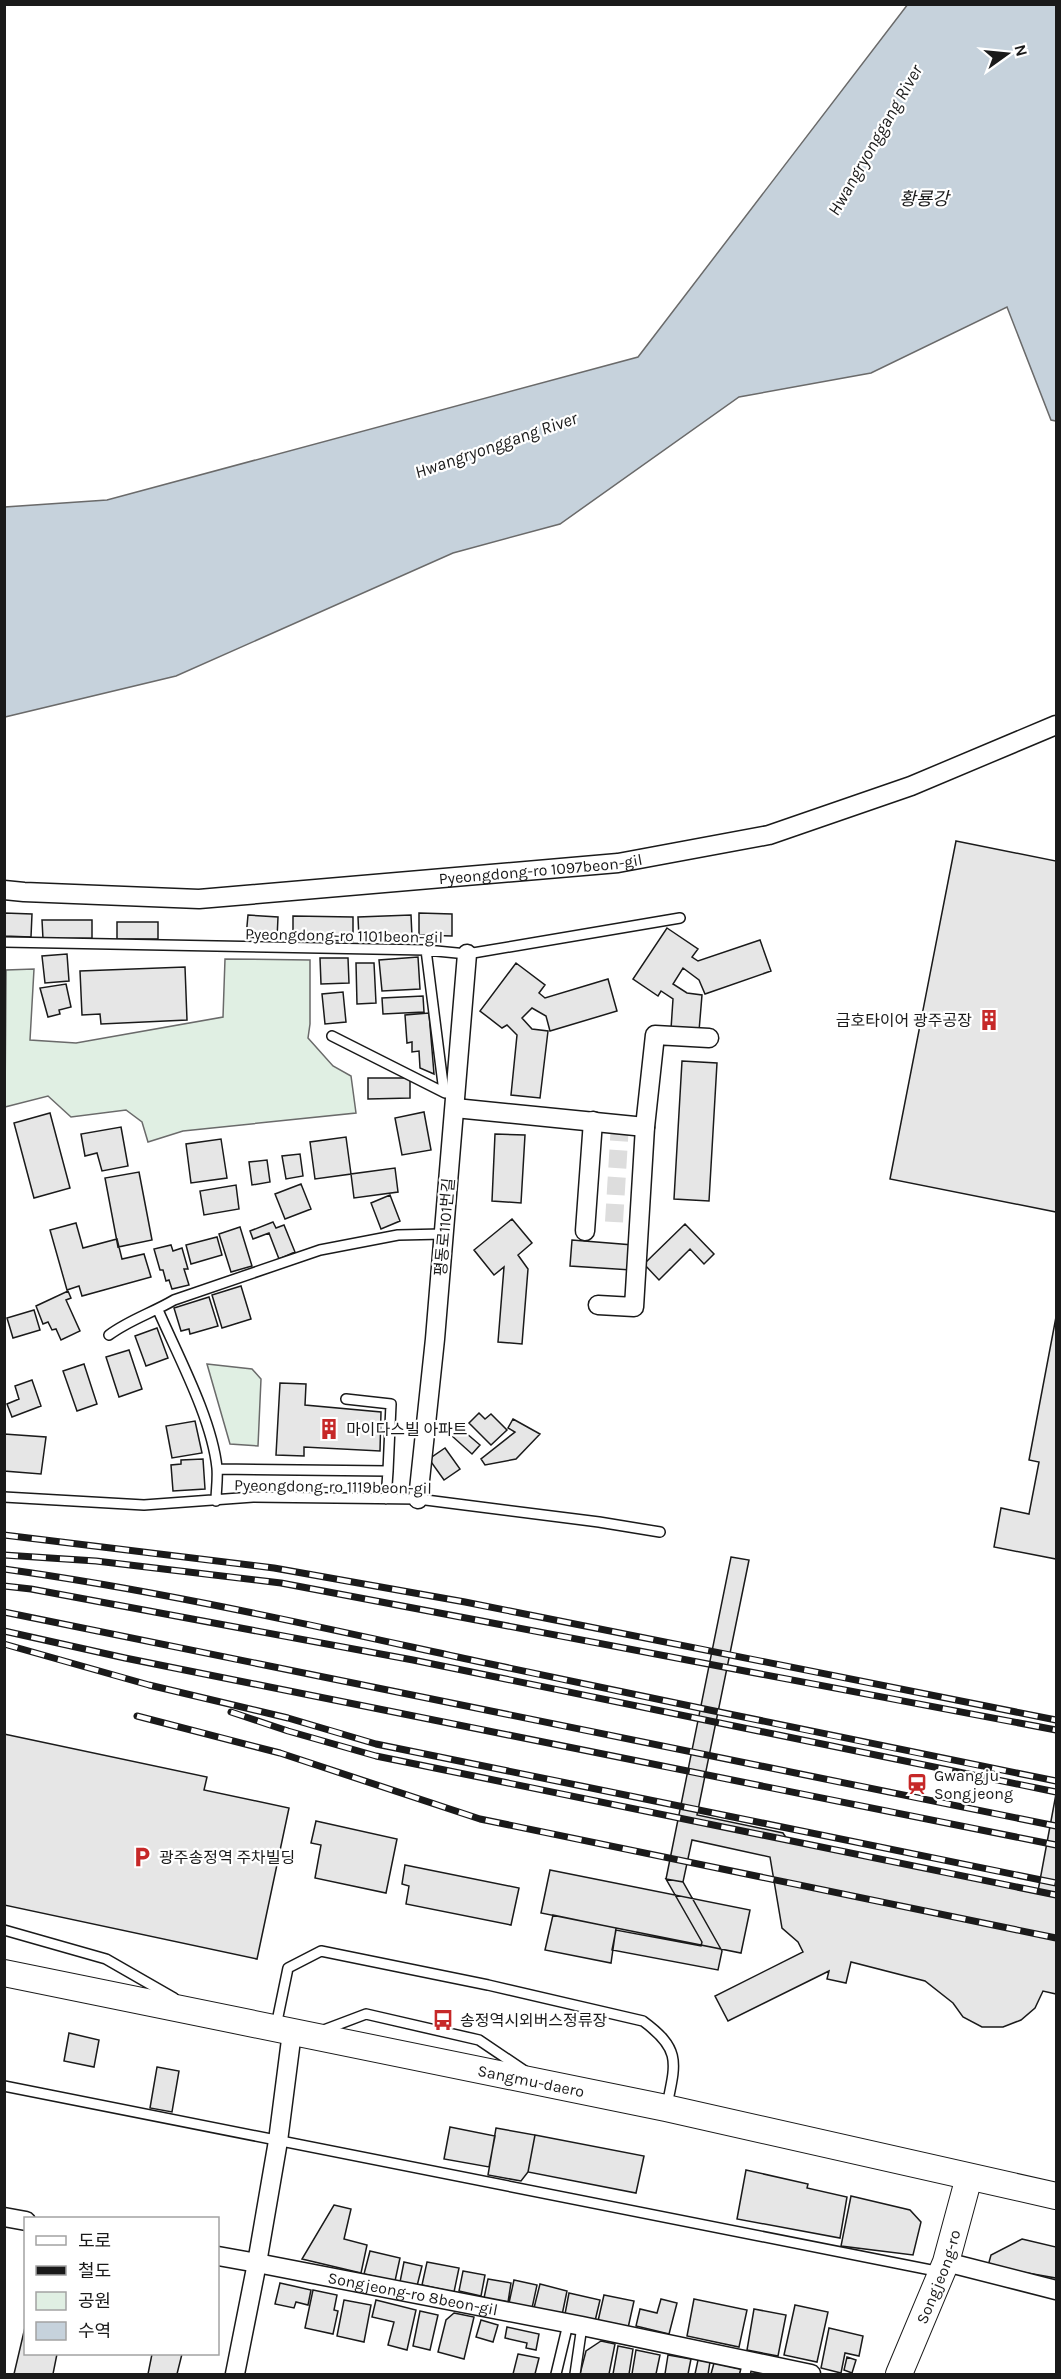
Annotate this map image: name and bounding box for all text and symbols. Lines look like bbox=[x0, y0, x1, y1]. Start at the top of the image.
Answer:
north arrow bbox=[977, 24, 1037, 84]
text: N bbox=[1010, 42, 1032, 58]
water label: Hwangryonggang River bbox=[823, 60, 928, 219]
water label: 황룡강 bbox=[899, 188, 951, 210]
water label: Hwangryonggang River bbox=[412, 407, 581, 483]
street label: Pyeongdong-ro 1097beon-gil bbox=[438, 850, 644, 888]
street label: Pyeongdong-ro 1101beon-gil bbox=[245, 924, 443, 947]
building icon: 금호타이어 광주공장 bbox=[977, 1008, 1001, 1032]
place label: 금호타이어 광주공장 bbox=[836, 1011, 972, 1030]
street label: 평동로1101번길 bbox=[431, 1177, 458, 1277]
building icon: 마이다스빌 아파트 bbox=[317, 1417, 341, 1441]
place label: 마이다스빌 아파트 bbox=[346, 1420, 468, 1439]
street label: Pyeongdong-ro 1119beon-gil bbox=[234, 1475, 432, 1498]
place label: Gwangju Songjeong bbox=[934, 1766, 1013, 1803]
station icon: Gwangju Songjeong bbox=[905, 1772, 929, 1796]
parking icon: 광주송정역 주차빌딩 bbox=[130, 1845, 154, 1869]
place label: 광주송정역 주차빌딩 bbox=[159, 1848, 295, 1867]
bus stop icon: 송정역시외버스정류장 bbox=[431, 2008, 455, 2032]
place label: 송정역시외버스정류장 bbox=[460, 2011, 607, 2030]
street label: Sangmu-daero bbox=[476, 2061, 586, 2101]
legend bbox=[24, 2217, 219, 2355]
street label: Songjeong-ro bbox=[912, 2228, 964, 2327]
text: 도로 bbox=[78, 2230, 111, 2252]
text: 철도 bbox=[78, 2260, 111, 2282]
street label: Songjeong-ro 8beon-gil bbox=[326, 2268, 499, 2319]
text: 공원 bbox=[78, 2290, 111, 2312]
text: 수역 bbox=[78, 2320, 111, 2342]

